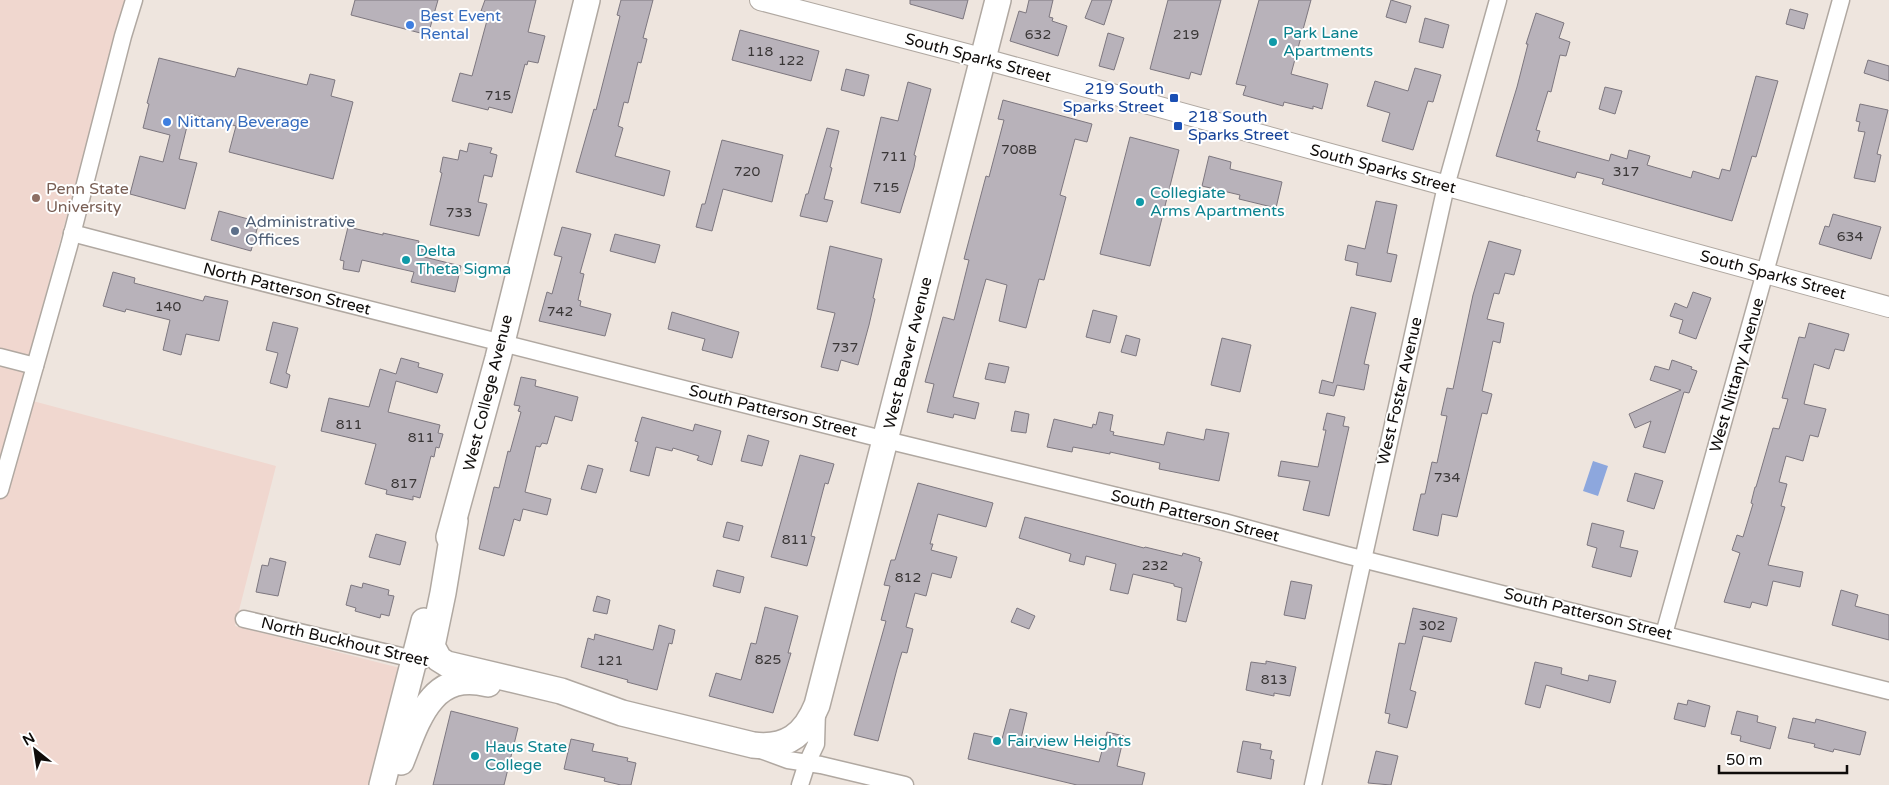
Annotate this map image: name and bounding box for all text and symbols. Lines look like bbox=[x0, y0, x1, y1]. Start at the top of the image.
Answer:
place label: Best Event Rental bbox=[420, 6, 501, 44]
marker: Best Event Rental bbox=[404, 19, 416, 31]
place label: Park Lane Apartments bbox=[1283, 23, 1373, 61]
house number: 632 bbox=[1025, 26, 1051, 43]
house number: 219 bbox=[1173, 26, 1199, 43]
street label: South Sparks Street bbox=[903, 29, 1053, 87]
marker: Park Lane Apartments bbox=[1267, 36, 1279, 48]
house number: 118 bbox=[747, 43, 773, 60]
house number: 122 bbox=[778, 52, 804, 69]
place label: 219 South Sparks Street bbox=[1063, 79, 1164, 117]
house number: 715 bbox=[485, 87, 511, 104]
marker: 219 South Sparks Street bbox=[1168, 92, 1180, 104]
place label: 218 South Sparks Street bbox=[1188, 107, 1289, 145]
place label: Nittany Beverage bbox=[177, 112, 309, 132]
marker: Nittany Beverage bbox=[161, 116, 173, 128]
marker: 218 South Sparks Street bbox=[1172, 120, 1184, 132]
street label: South Sparks Street bbox=[1308, 140, 1458, 198]
house number: 708B bbox=[1001, 141, 1037, 158]
house number: 711 bbox=[881, 148, 907, 165]
house number: 720 bbox=[734, 163, 760, 180]
house number: 317 bbox=[1613, 163, 1639, 180]
place label: Penn State University bbox=[46, 179, 129, 217]
house number: 715 bbox=[873, 179, 899, 196]
place label: Collegiate Arms Apartments bbox=[1150, 183, 1285, 221]
marker: Penn State University bbox=[30, 192, 42, 204]
marker: Collegiate Arms Apartments bbox=[1134, 196, 1146, 208]
house number: 733 bbox=[446, 204, 472, 221]
place label: Administrative Offices bbox=[245, 212, 355, 250]
marker: Administrative Offices bbox=[229, 225, 241, 237]
house number: 634 bbox=[1837, 228, 1863, 245]
place label: Delta Theta Sigma bbox=[416, 241, 511, 279]
street label: South Sparks Street bbox=[1698, 246, 1848, 304]
marker: Delta Theta Sigma bbox=[400, 254, 412, 266]
street label: North Patterson Street bbox=[201, 258, 373, 320]
street label: West Beaver Avenue bbox=[879, 275, 937, 431]
street label: West Nittany Avenue bbox=[1705, 295, 1769, 455]
house number: 140 bbox=[155, 298, 181, 315]
house number: 742 bbox=[547, 303, 573, 320]
street label: West College Avenue bbox=[459, 313, 517, 473]
street label: West Foster Avenue bbox=[1373, 315, 1427, 467]
house number: 737 bbox=[832, 339, 858, 356]
street label: South Patterson Street bbox=[687, 380, 859, 442]
house number: 811 bbox=[336, 416, 362, 433]
house number: 811 bbox=[408, 429, 434, 446]
house number: 734 bbox=[1434, 469, 1460, 486]
house number: 817 bbox=[391, 475, 417, 492]
street label: South Patterson Street bbox=[1109, 485, 1281, 547]
house number: 811 bbox=[782, 531, 808, 548]
house number: 232 bbox=[1142, 557, 1168, 574]
house number: 812 bbox=[895, 569, 921, 586]
street label: South Patterson Street bbox=[1502, 583, 1674, 645]
street label: North Buckhout Street bbox=[259, 613, 431, 671]
house number: 302 bbox=[1419, 617, 1445, 634]
house number: 825 bbox=[755, 651, 781, 668]
house number: 121 bbox=[597, 652, 623, 669]
house number: 813 bbox=[1261, 671, 1287, 688]
north arrow bbox=[10, 725, 60, 775]
text: N bbox=[20, 729, 38, 749]
place label: Fairview Heights bbox=[1007, 731, 1131, 751]
marker: Fairview Heights bbox=[991, 735, 1003, 747]
place label: Haus State College bbox=[485, 737, 567, 775]
scale bar bbox=[1719, 742, 1846, 774]
marker: Haus State College bbox=[469, 750, 481, 762]
text: 50 m bbox=[1726, 751, 1763, 769]

